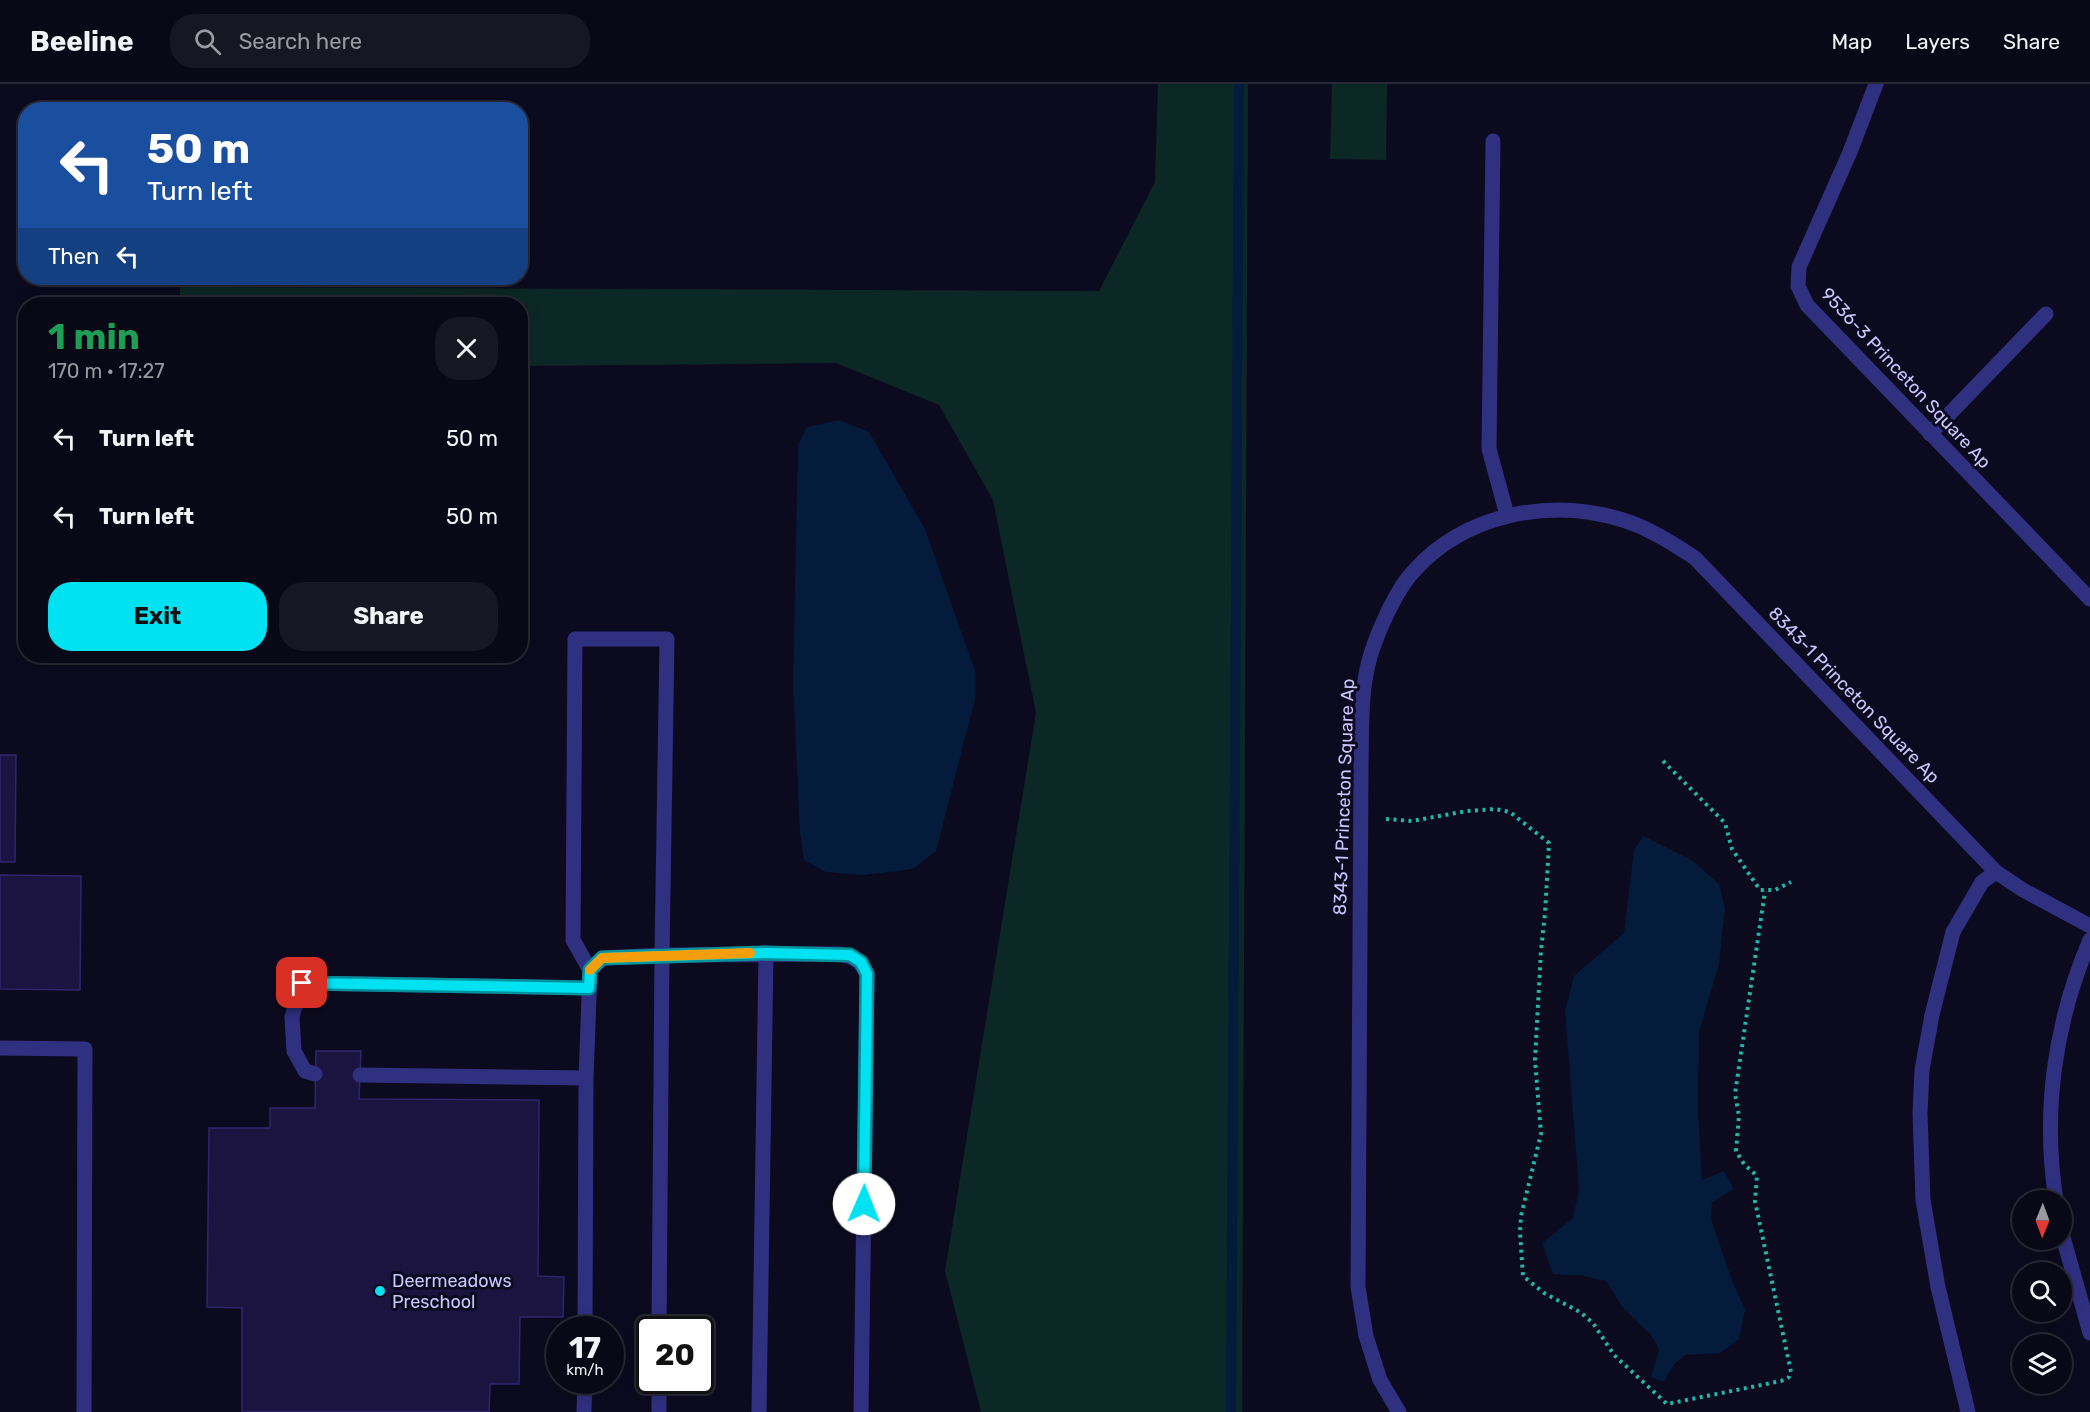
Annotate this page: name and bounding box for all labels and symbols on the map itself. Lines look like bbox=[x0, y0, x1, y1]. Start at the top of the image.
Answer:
street label: 9536-3 Princeton Square Ap bbox=[1816, 283, 1996, 473]
street label: 8343-1 Princeton Square Ap bbox=[1764, 602, 1944, 788]
street label: 8343-1 Princeton Square Ap bbox=[1329, 678, 1359, 916]
pin bbox=[276, 957, 327, 1008]
position arrow bbox=[832, 1172, 896, 1236]
north arrow bbox=[2012, 1190, 2072, 1250]
place label: Deermeadows Preschool bbox=[392, 1270, 512, 1313]
marker: Deermeadows Preschool bbox=[373, 1284, 387, 1298]
speed limit sign: 20 bbox=[636, 1316, 714, 1394]

